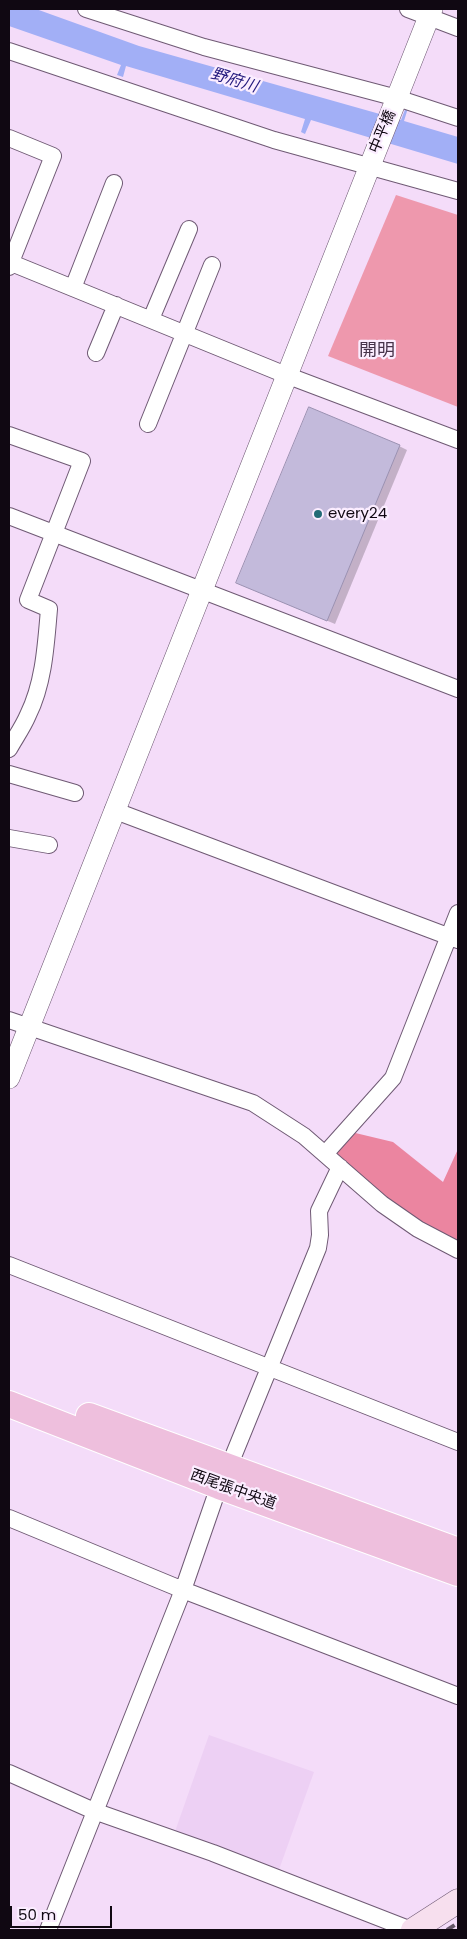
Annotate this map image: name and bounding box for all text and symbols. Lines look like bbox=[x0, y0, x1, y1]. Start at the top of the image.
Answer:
water label: 野府川 bbox=[208, 65, 260, 97]
street label: 中平橋 bbox=[366, 108, 400, 156]
district label: 開明 bbox=[359, 340, 395, 362]
place label: every24 bbox=[328, 505, 387, 523]
marker: every24 bbox=[312, 508, 324, 520]
street label: 西尾張中央道 bbox=[188, 1466, 278, 1514]
scale bar bbox=[12, 1896, 115, 1928]
text: 50 m bbox=[18, 1904, 56, 1925]

